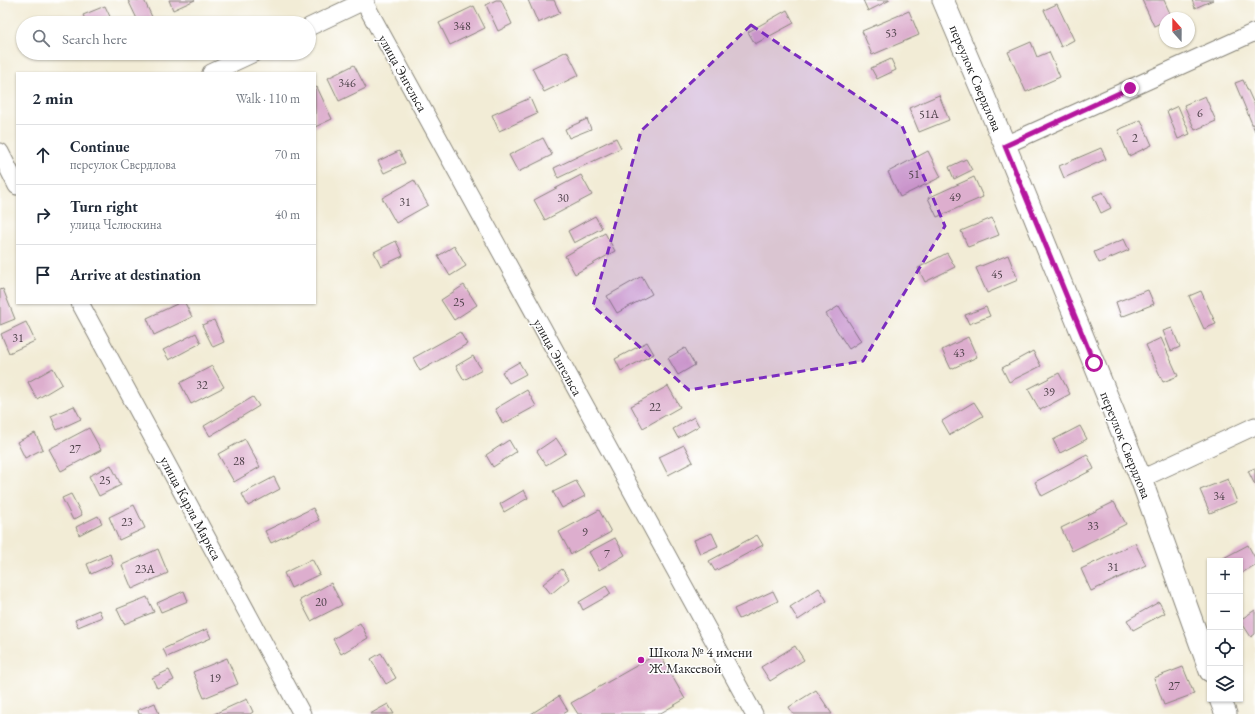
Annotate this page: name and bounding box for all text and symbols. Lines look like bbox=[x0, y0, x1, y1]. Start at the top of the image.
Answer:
north arrow bbox=[1159, 12, 1195, 48]
search box bbox=[16, 16, 316, 60]
house number: 348 bbox=[453, 18, 471, 34]
street label: переулок Свердлова bbox=[945, 22, 1007, 134]
house number: 53 bbox=[885, 25, 897, 41]
icon: search bbox=[30, 27, 52, 49]
text: Search here bbox=[62, 29, 127, 48]
street label: улица Энгельса bbox=[374, 31, 432, 115]
house number: 346 bbox=[338, 75, 356, 91]
route end bbox=[1121, 79, 1139, 97]
text: 2 min bbox=[32, 87, 73, 109]
text: Walk · 110 m bbox=[236, 90, 300, 107]
house number: 6 bbox=[1197, 105, 1203, 121]
house number: 51А bbox=[919, 106, 940, 122]
house number: 2 bbox=[1132, 130, 1138, 146]
text: Continue bbox=[70, 137, 130, 156]
icon: ahead bbox=[32, 144, 54, 166]
text: 70 m bbox=[275, 146, 300, 163]
text: переулок Свердлова bbox=[70, 156, 176, 173]
house number: 51 bbox=[908, 166, 920, 182]
house number: 49 bbox=[949, 189, 961, 205]
house number: 30 bbox=[557, 190, 569, 206]
house number: 31 bbox=[399, 194, 411, 210]
text: Turn right bbox=[70, 197, 138, 216]
icon: right bbox=[32, 204, 54, 226]
text: 40 m bbox=[275, 206, 300, 223]
text: улица Челюскина bbox=[70, 216, 162, 233]
icon: arrive bbox=[32, 264, 54, 286]
text: Arrive at destination bbox=[70, 265, 201, 284]
house number: 45 bbox=[991, 266, 1003, 282]
house number: 25 bbox=[453, 294, 465, 310]
street label: улица Энгельса bbox=[529, 315, 587, 399]
house number: 31 bbox=[12, 330, 24, 346]
house number: 43 bbox=[953, 345, 965, 361]
route start bbox=[1085, 354, 1103, 372]
house number: 32 bbox=[196, 377, 208, 393]
house number: 39 bbox=[1043, 384, 1055, 400]
street label: переулок Свердлова bbox=[1096, 389, 1156, 502]
house number: 22 bbox=[649, 399, 661, 415]
house number: 27 bbox=[69, 441, 81, 457]
street label: улица Карла Маркса bbox=[156, 453, 226, 563]
house number: 28 bbox=[233, 453, 245, 469]
house number: 25 bbox=[99, 472, 111, 488]
house number: 34 bbox=[1213, 488, 1225, 504]
house number: 23 bbox=[121, 514, 133, 530]
house number: 33 bbox=[1087, 518, 1099, 534]
house number: 9 bbox=[582, 524, 588, 540]
house number: 7 bbox=[604, 546, 610, 562]
map controls bbox=[1207, 558, 1243, 702]
button: + bbox=[1207, 558, 1243, 594]
house number: 31 bbox=[1107, 559, 1119, 575]
house number: 23А bbox=[135, 561, 156, 577]
house number: 20 bbox=[315, 594, 327, 610]
button: − bbox=[1207, 594, 1243, 630]
button: locate bbox=[1207, 630, 1243, 666]
place label: Школа № 4 имени Ж.Макеевой bbox=[648, 643, 753, 677]
marker: Школа № 4 имени Ж.Макеевой bbox=[636, 655, 646, 665]
button: layers bbox=[1207, 666, 1243, 702]
house number: 19 bbox=[209, 670, 221, 686]
house number: 27 bbox=[1168, 678, 1180, 694]

